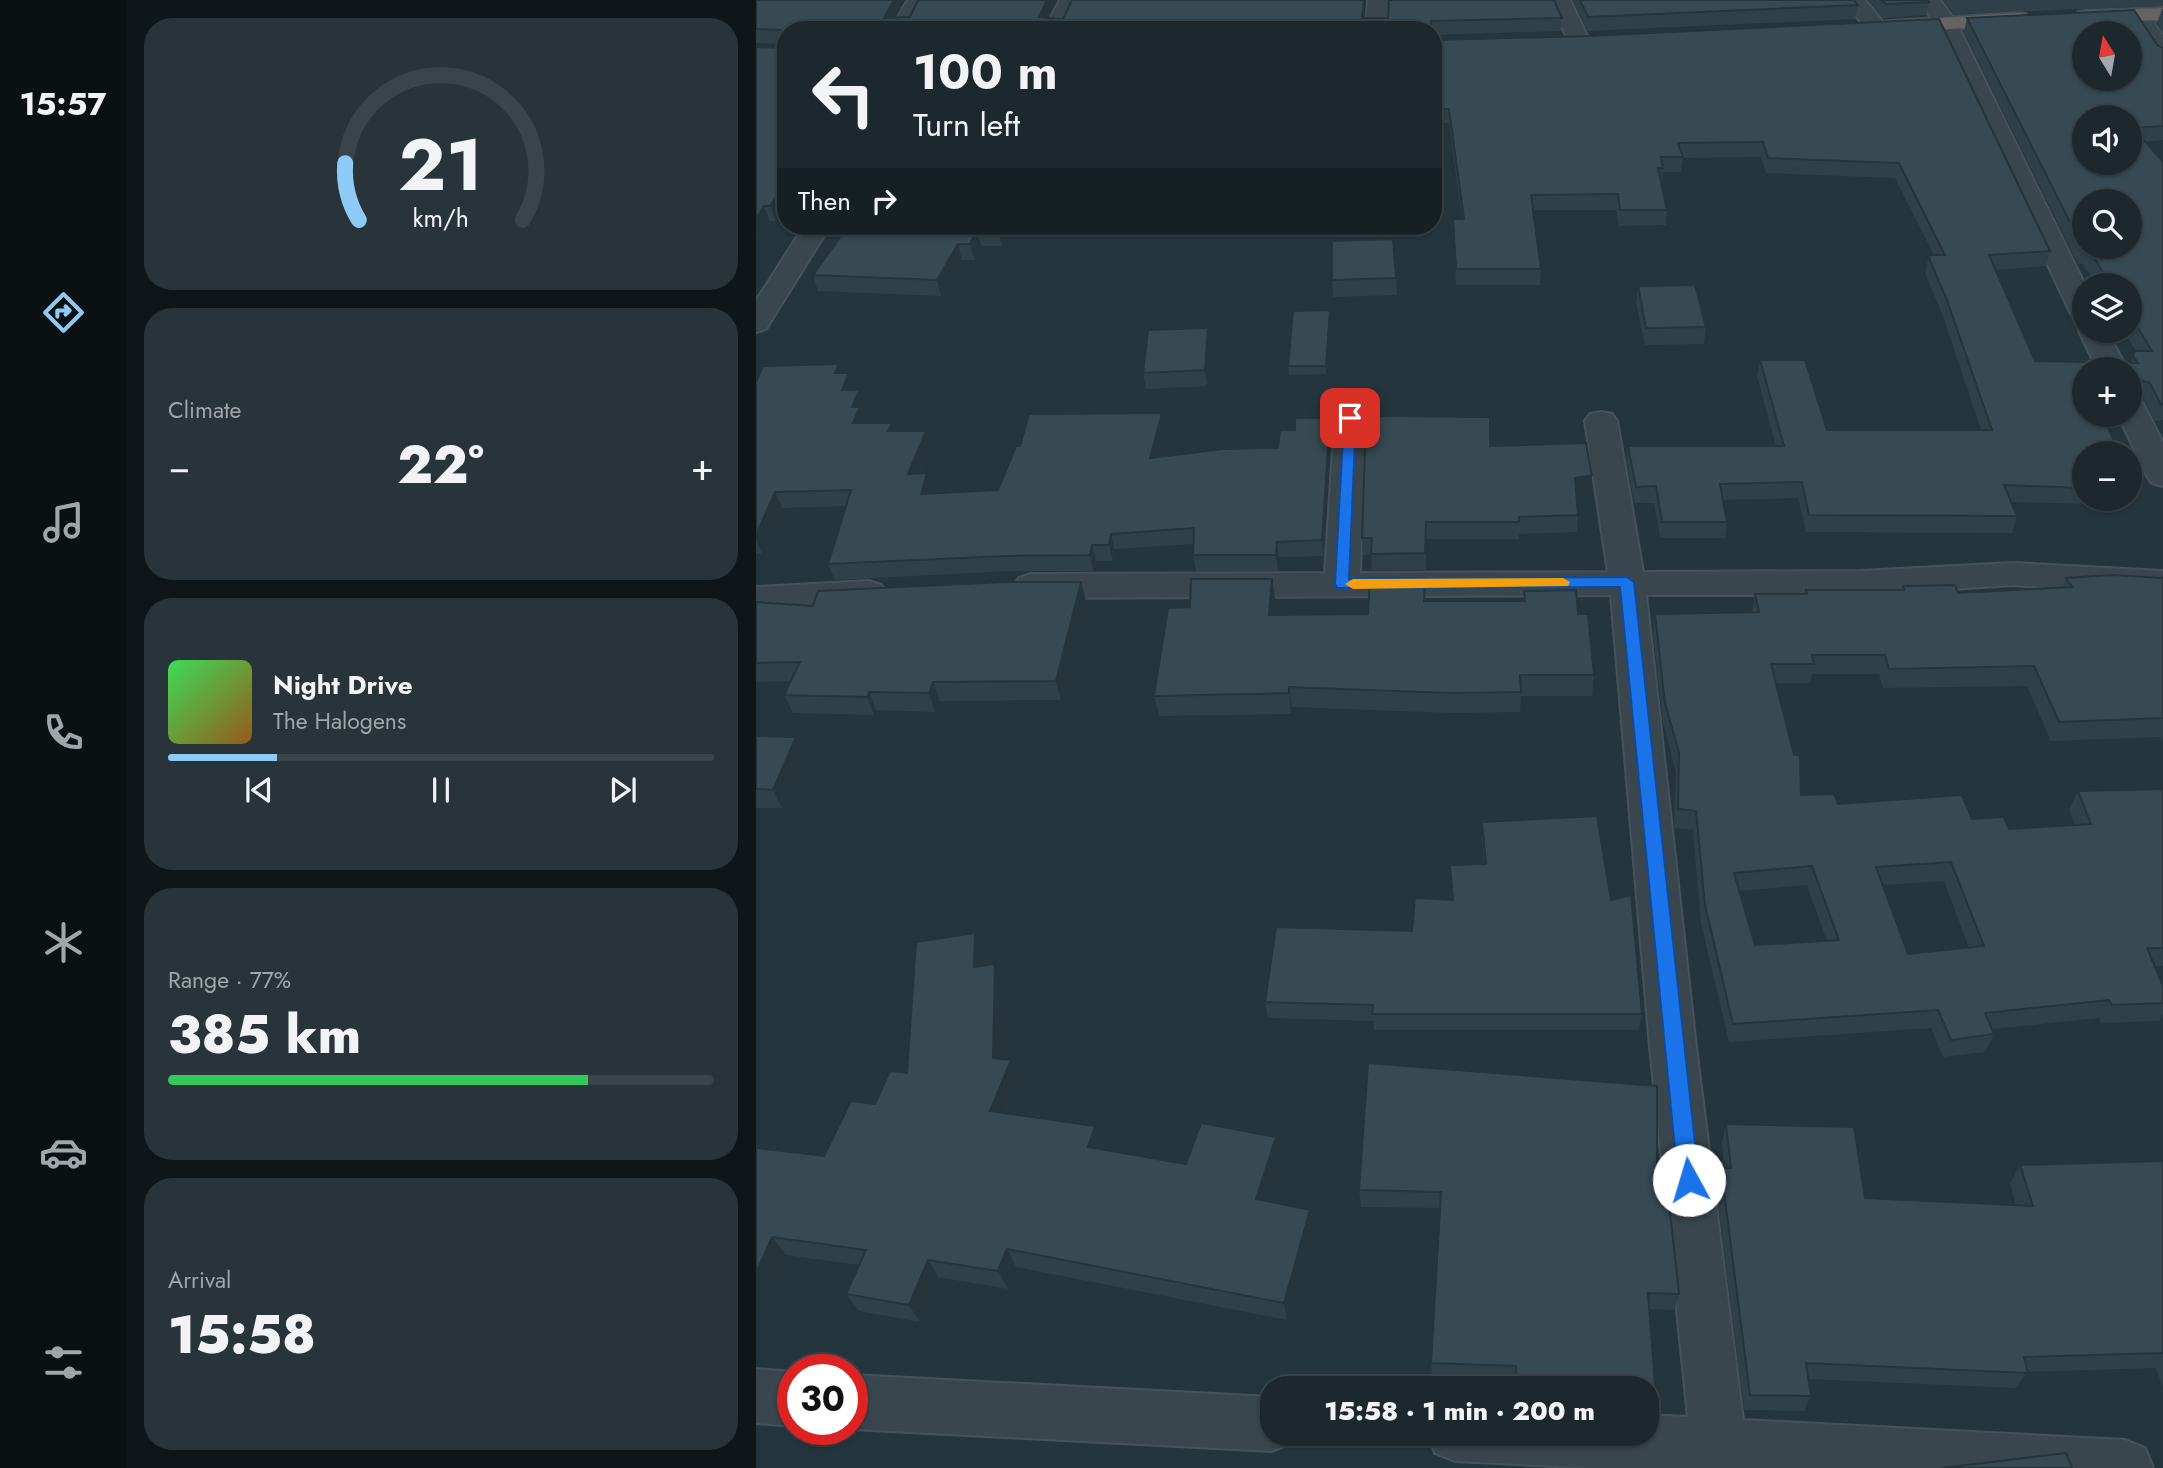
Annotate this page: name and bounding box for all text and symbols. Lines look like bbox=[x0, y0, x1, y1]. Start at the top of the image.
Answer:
north arrow bbox=[2072, 21, 2142, 91]
map controls bbox=[2072, 21, 2142, 511]
text: 100 m bbox=[913, 37, 1058, 107]
icon: left bbox=[798, 49, 889, 140]
text: 15:57 bbox=[19, 81, 107, 127]
text: Turn left bbox=[913, 102, 1020, 148]
button: sound bbox=[2072, 105, 2142, 175]
text: 21 bbox=[399, 112, 483, 217]
text: Then bbox=[798, 182, 851, 220]
icon: right bbox=[865, 182, 903, 220]
button: search bbox=[2072, 189, 2142, 259]
text: km/h bbox=[413, 200, 469, 236]
button: layers bbox=[2072, 273, 2142, 343]
icon: directions bbox=[39, 288, 88, 337]
button: + bbox=[2072, 357, 2142, 427]
pin bbox=[1320, 388, 1380, 448]
text: Climate bbox=[168, 393, 241, 427]
icon: arrive bbox=[1331, 399, 1369, 437]
text: 22° bbox=[397, 427, 484, 503]
text: − bbox=[168, 439, 190, 494]
text: + bbox=[691, 439, 714, 494]
button: − bbox=[2072, 441, 2142, 511]
icon: music bbox=[39, 498, 88, 547]
text: Night Drive bbox=[273, 666, 413, 704]
text: The Halogens bbox=[273, 704, 406, 738]
icon: phone bbox=[39, 708, 88, 757]
icon: previous bbox=[240, 771, 278, 809]
icon: pause bbox=[422, 771, 460, 809]
icon: next bbox=[604, 771, 642, 809]
icon: climate bbox=[39, 918, 88, 967]
text: Range · 77% bbox=[168, 963, 291, 997]
text: 385 km bbox=[168, 997, 361, 1073]
icon: car bbox=[39, 1128, 88, 1177]
position arrow bbox=[1652, 1143, 1726, 1217]
text: Arrival bbox=[168, 1263, 231, 1297]
text: 15:58 bbox=[168, 1297, 316, 1373]
icon: filters bbox=[39, 1338, 88, 1387]
speed limit sign: 30 bbox=[777, 1354, 868, 1445]
text: 15:58 · 1 min · 200 m bbox=[1324, 1392, 1595, 1430]

